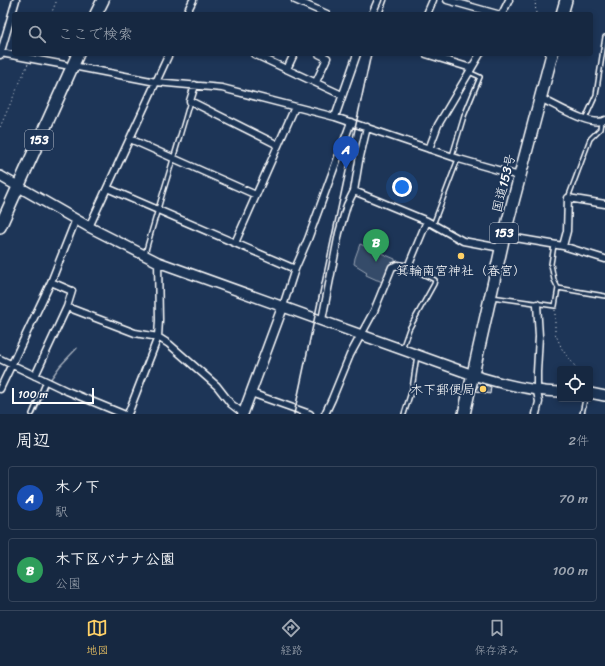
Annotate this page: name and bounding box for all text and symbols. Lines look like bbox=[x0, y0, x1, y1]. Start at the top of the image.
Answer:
search box bbox=[12, 12, 593, 56]
text: ここで検索 bbox=[58, 21, 133, 47]
icon: search bbox=[26, 23, 48, 45]
road number: 153 bbox=[25, 130, 53, 150]
pin: A bbox=[333, 136, 359, 169]
street label: 国道153号 bbox=[485, 151, 522, 215]
your location bbox=[392, 177, 412, 197]
road number: 153 bbox=[490, 223, 518, 243]
pin: B bbox=[363, 229, 389, 262]
marker: 箕輪南宮神社（春宮） bbox=[456, 251, 466, 261]
place label: 箕輪南宮神社（春宮） bbox=[396, 259, 526, 282]
map controls bbox=[557, 366, 593, 402]
button: locate bbox=[557, 366, 593, 402]
place label: 木下郵便局 bbox=[410, 378, 475, 401]
marker: 木下郵便局 bbox=[478, 384, 488, 394]
text: 100 m bbox=[18, 385, 48, 404]
scale bar bbox=[12, 386, 94, 405]
text: 周辺 bbox=[16, 425, 50, 455]
text: 2件 bbox=[568, 429, 589, 452]
text: 木ノ下 bbox=[55, 474, 100, 500]
text: A bbox=[26, 487, 34, 510]
text: 70 m bbox=[559, 487, 588, 510]
text: 駅 bbox=[55, 500, 68, 523]
text: 木下区バナナ公園 bbox=[55, 546, 175, 572]
text: B bbox=[26, 559, 34, 582]
text: 100 m bbox=[553, 559, 588, 582]
text: 公園 bbox=[55, 572, 81, 595]
tab: 地図 bbox=[86, 617, 108, 660]
tab: 経路 bbox=[280, 617, 302, 660]
tab: 保存済み bbox=[475, 617, 519, 660]

